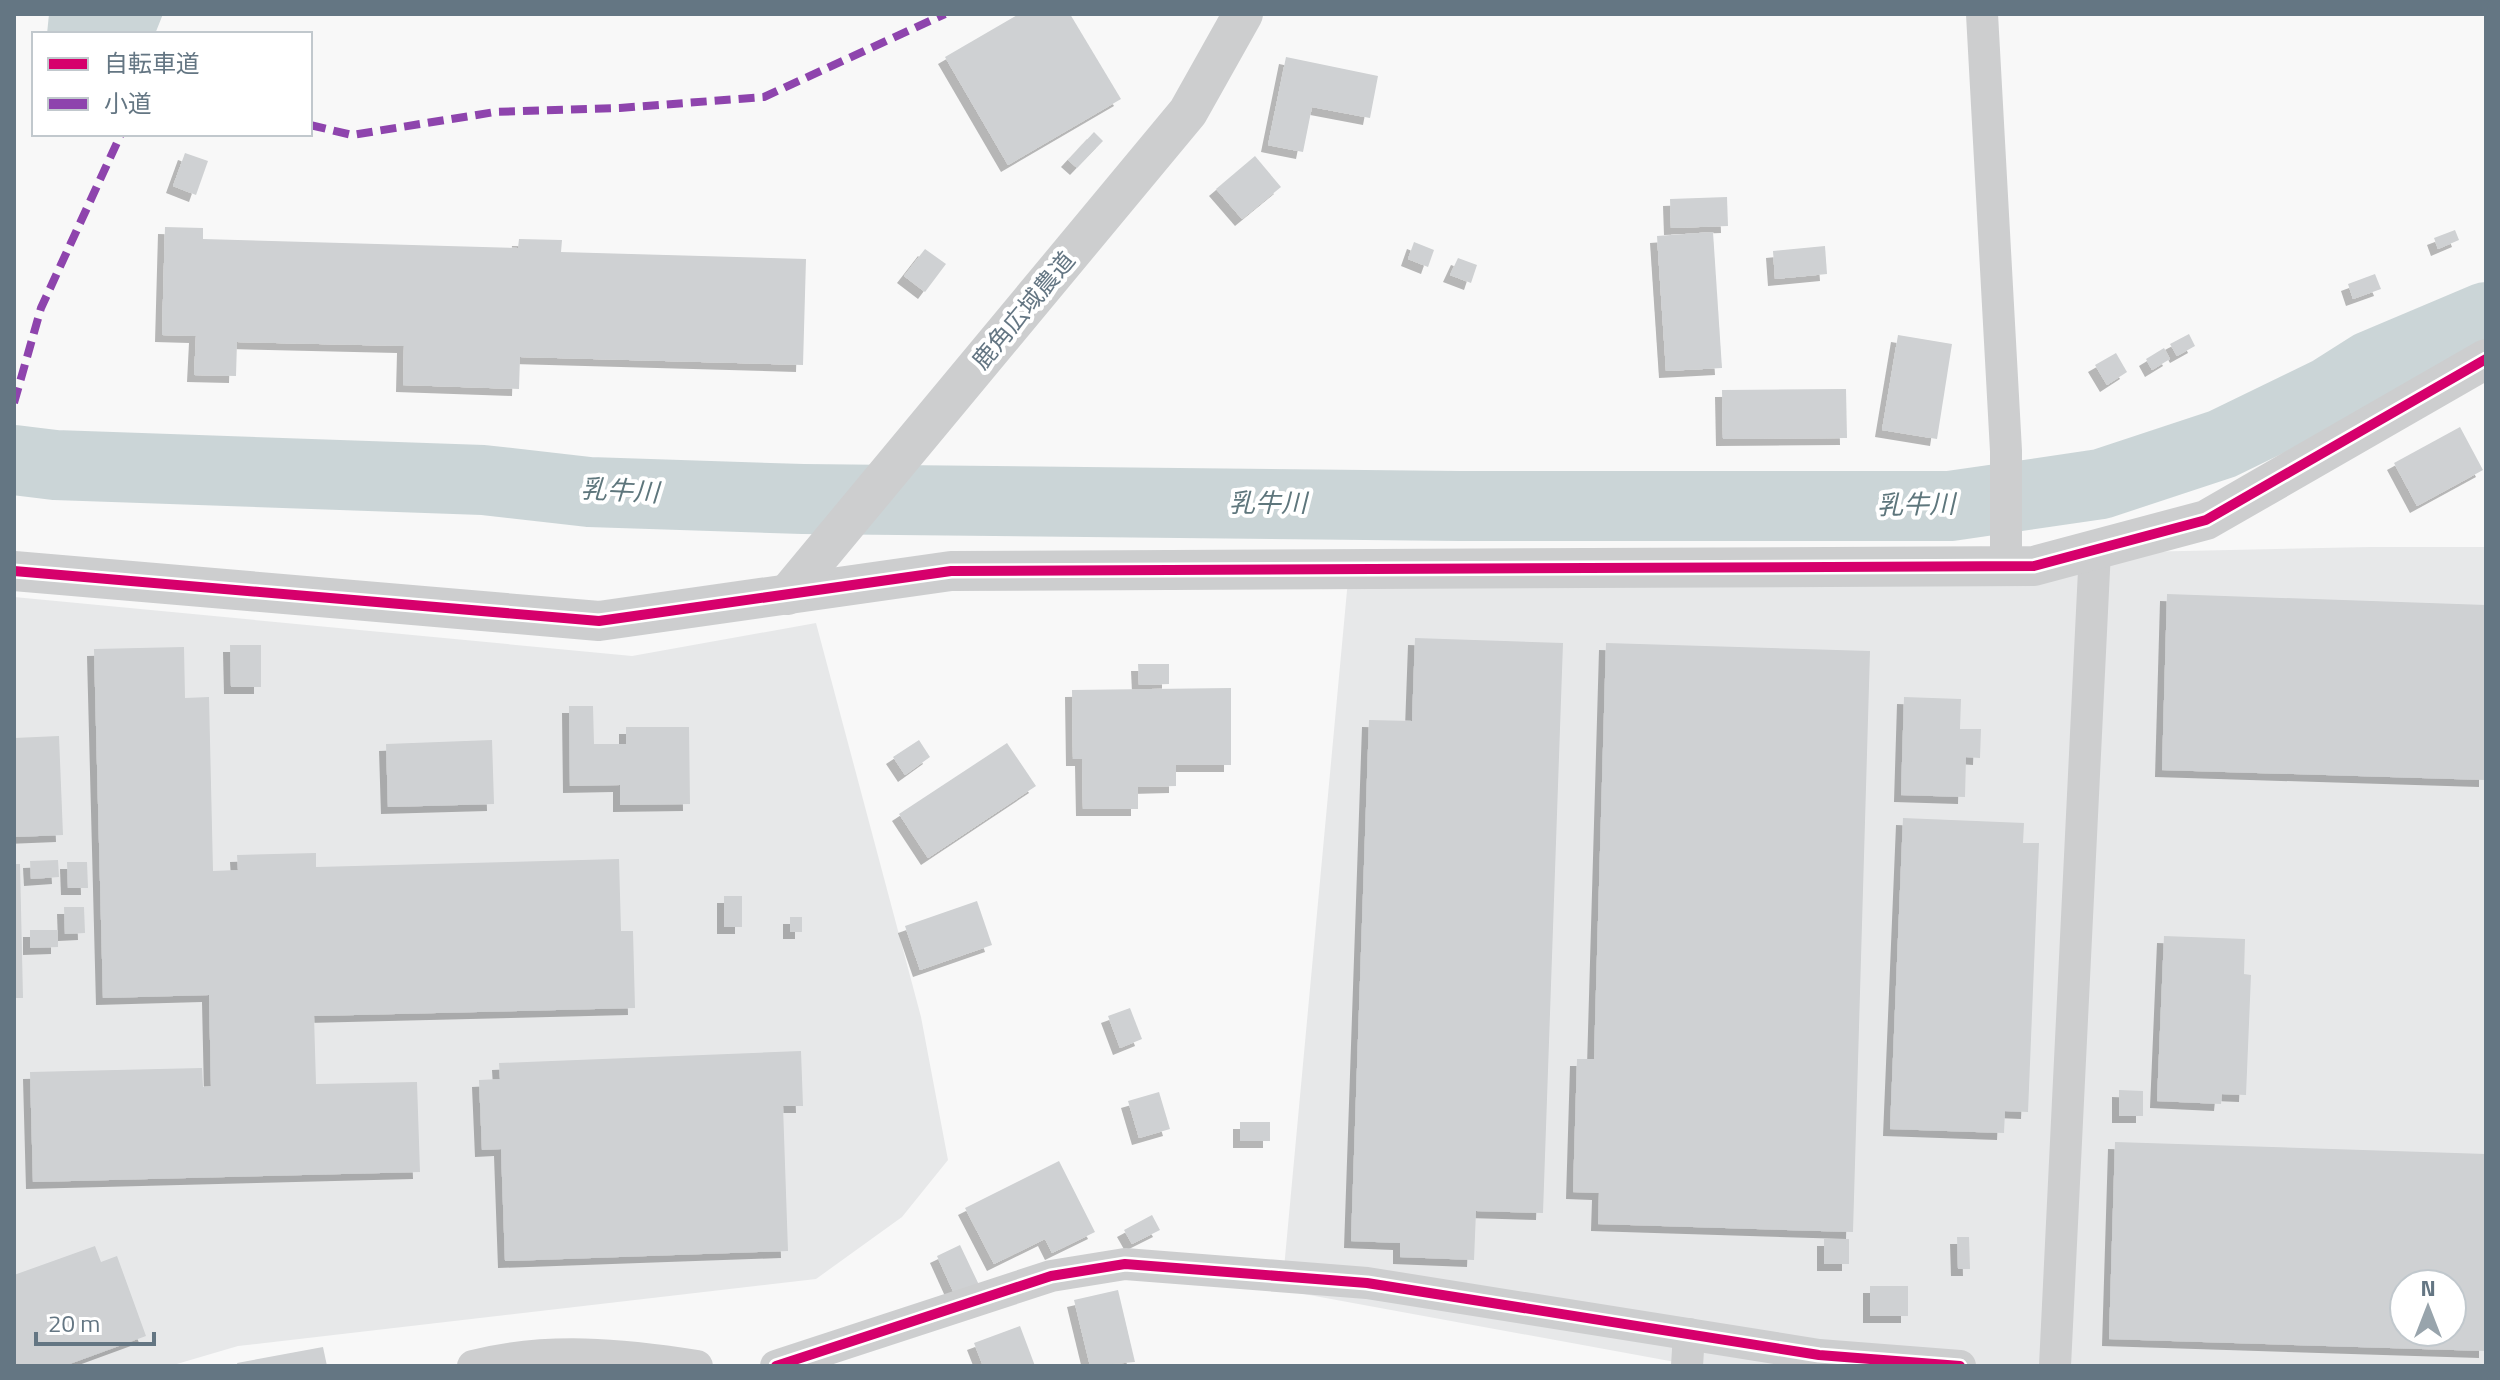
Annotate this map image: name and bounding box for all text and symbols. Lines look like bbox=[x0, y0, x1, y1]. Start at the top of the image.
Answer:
legend bbox=[32, 32, 312, 136]
text: 自転車道 bbox=[104, 45, 200, 81]
text: 小道 bbox=[104, 85, 152, 121]
street label: 鹿角広域農道 bbox=[963, 243, 1083, 377]
water label: 乳牛川 bbox=[580, 468, 663, 512]
water label: 乳牛川 bbox=[1229, 483, 1310, 522]
water label: 乳牛川 bbox=[1877, 484, 1958, 524]
north arrow bbox=[2388, 1268, 2468, 1348]
text: N bbox=[2420, 1271, 2436, 1305]
scale bar bbox=[36, 1296, 154, 1346]
text: 20 m bbox=[48, 1305, 100, 1341]

